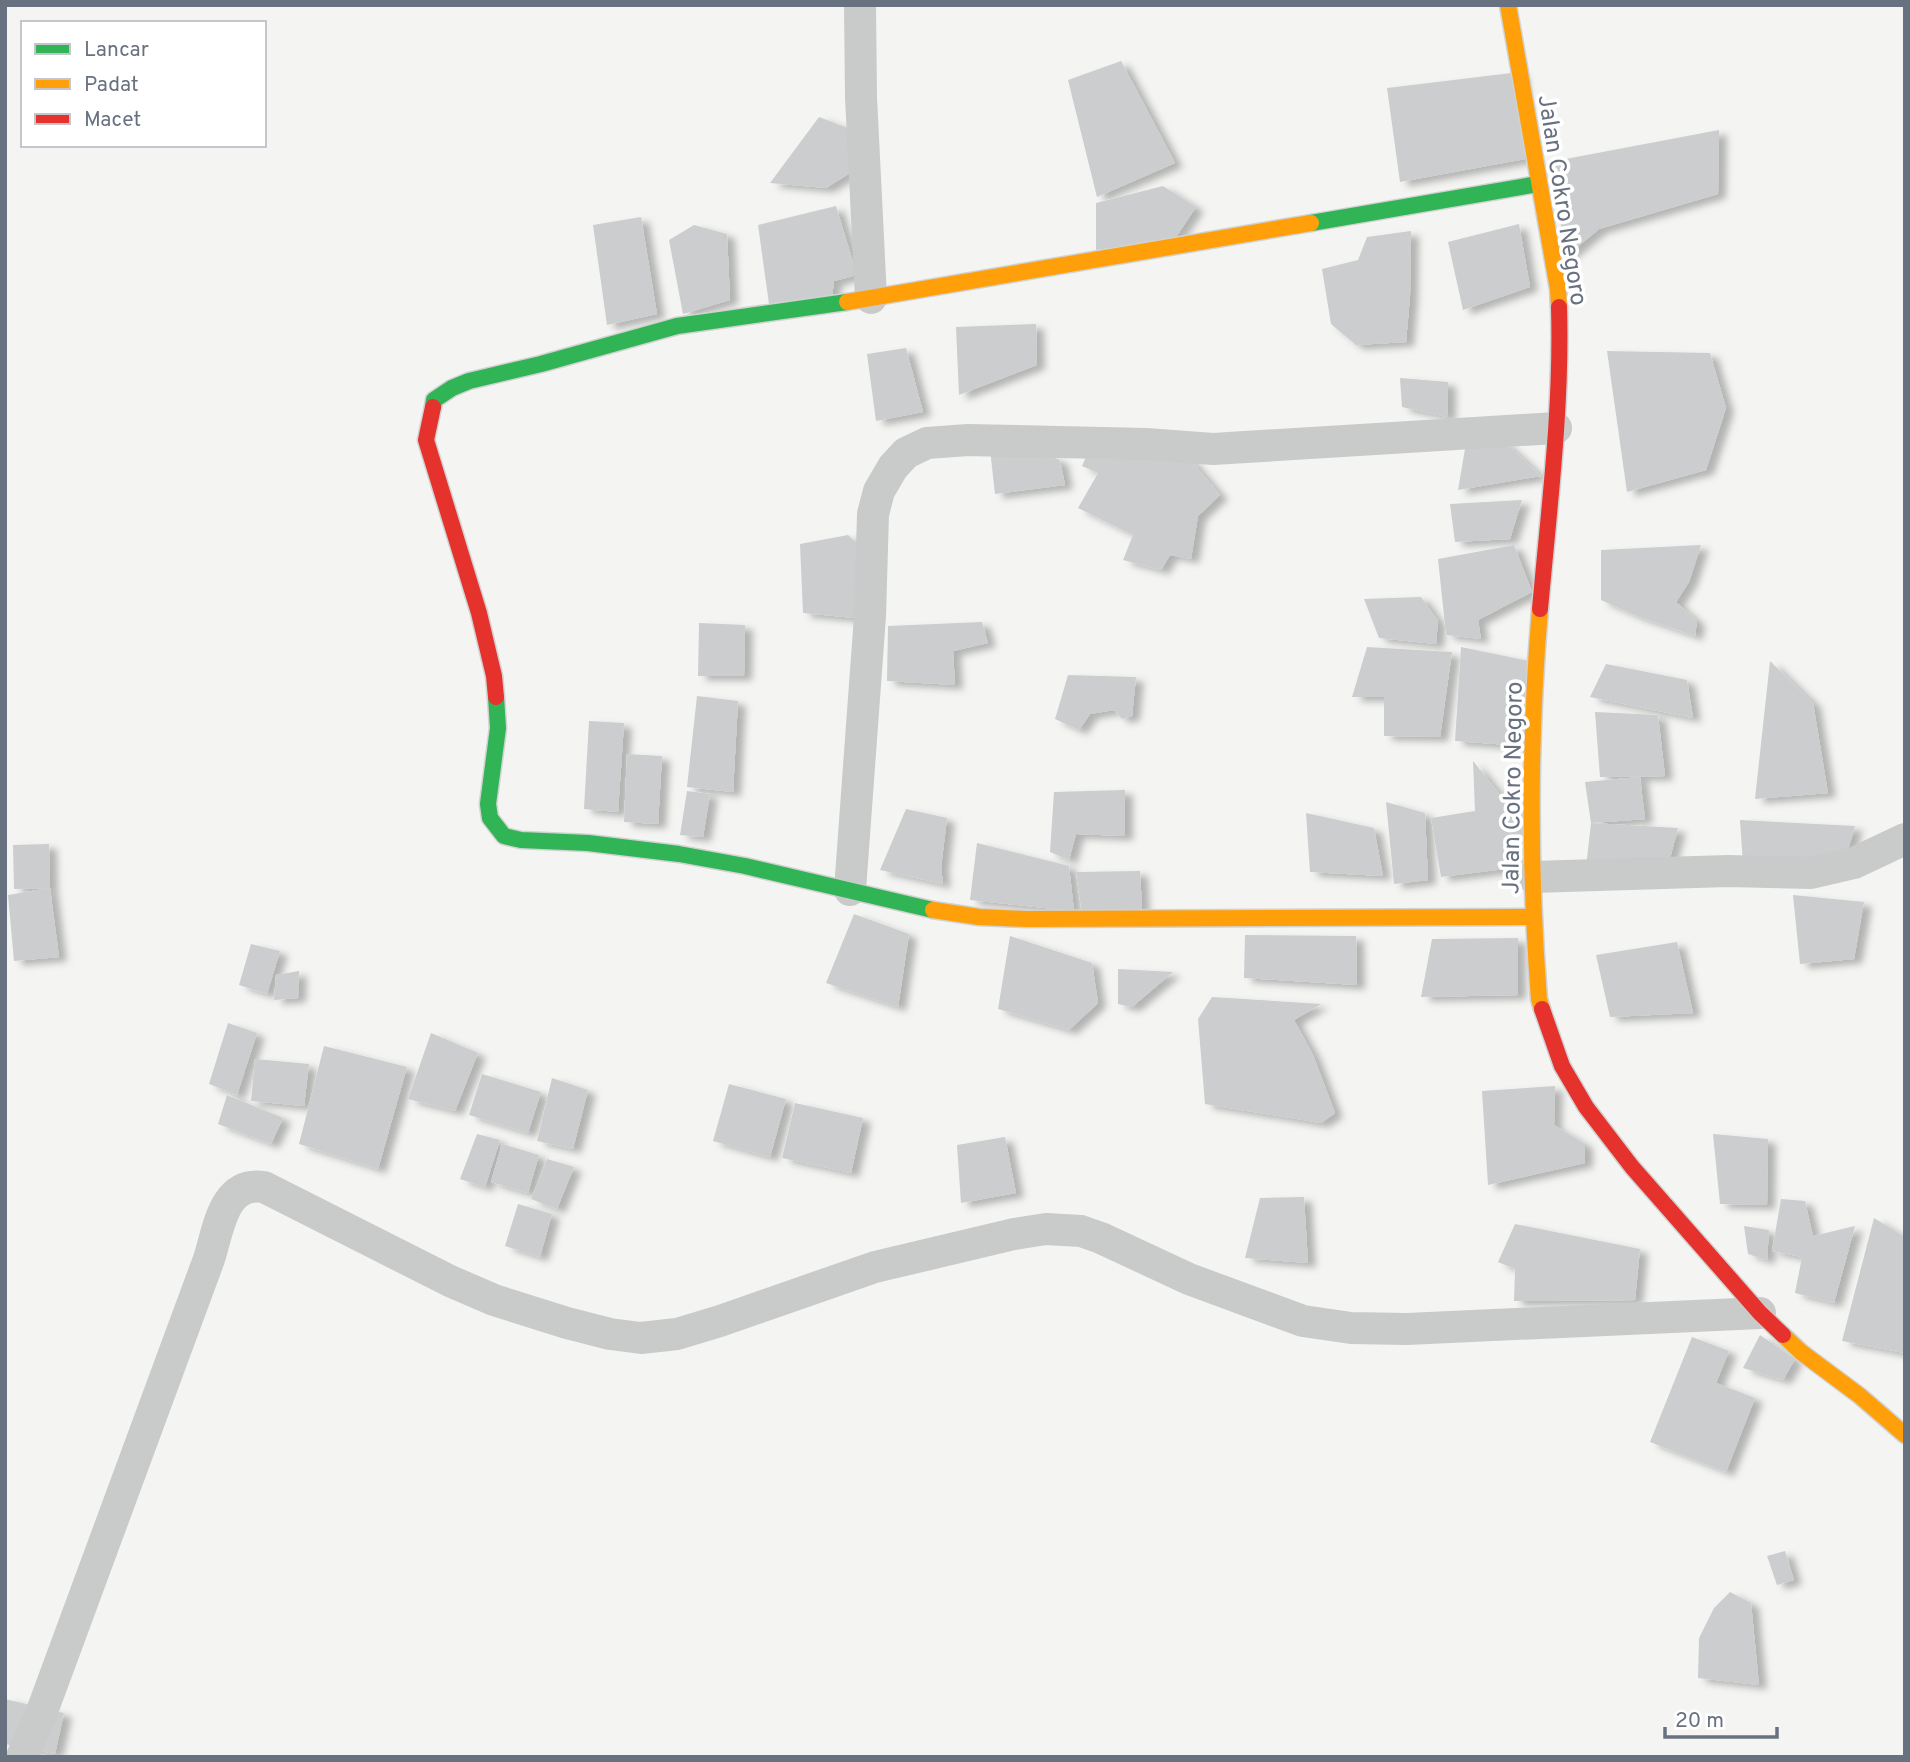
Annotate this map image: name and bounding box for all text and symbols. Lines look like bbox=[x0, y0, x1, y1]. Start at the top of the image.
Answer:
legend bbox=[21, 21, 266, 147]
text: Lancar bbox=[84, 37, 149, 64]
text: Padat bbox=[84, 72, 139, 99]
street label: Jalan Cokro Negoro bbox=[1530, 93, 1593, 308]
text: Macet bbox=[84, 107, 141, 134]
street label: Jalan Cokro Negoro bbox=[1497, 681, 1531, 895]
scale bar bbox=[1665, 1696, 1777, 1740]
text: 20 m bbox=[1675, 1708, 1724, 1735]

